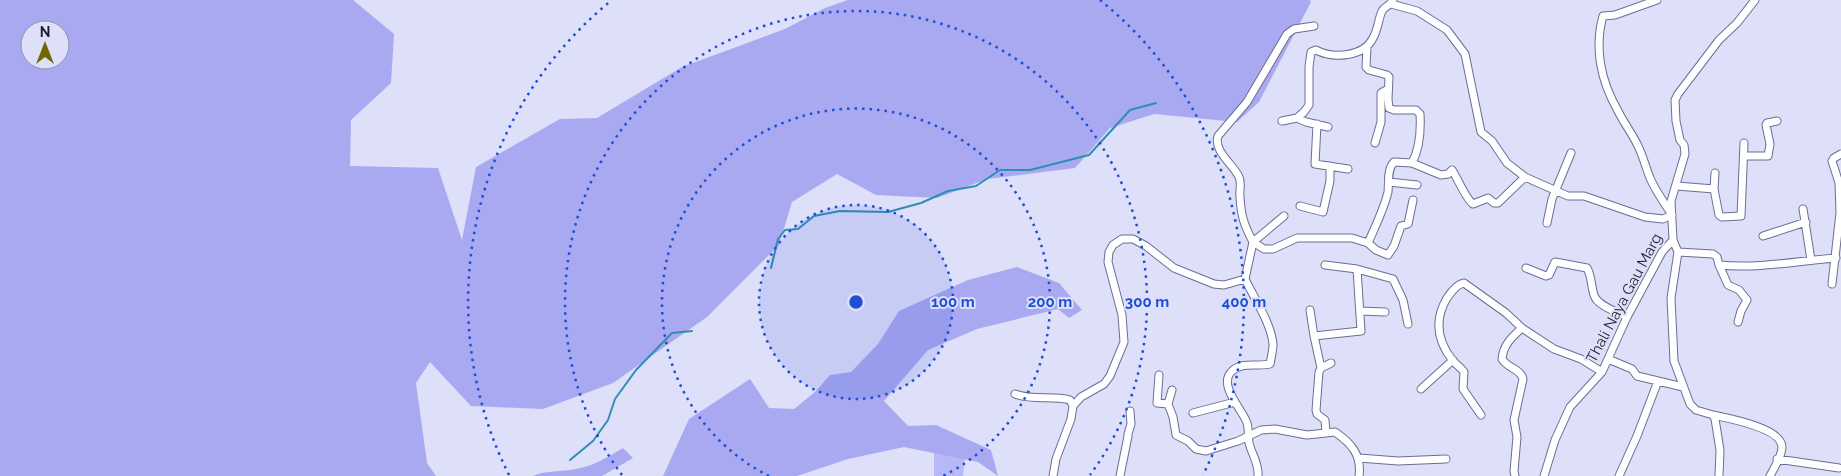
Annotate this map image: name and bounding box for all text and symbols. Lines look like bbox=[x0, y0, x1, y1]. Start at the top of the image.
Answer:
north arrow bbox=[20, 20, 70, 70]
text: N bbox=[40, 24, 50, 40]
street label: Thali Naya Gau Marg bbox=[1582, 230, 1666, 366]
centre of rings bbox=[847, 293, 865, 311]
text: 100 m bbox=[931, 293, 975, 311]
text: 200 m bbox=[1028, 293, 1072, 311]
text: 300 m bbox=[1125, 293, 1169, 311]
text: 400 m bbox=[1222, 293, 1266, 311]

